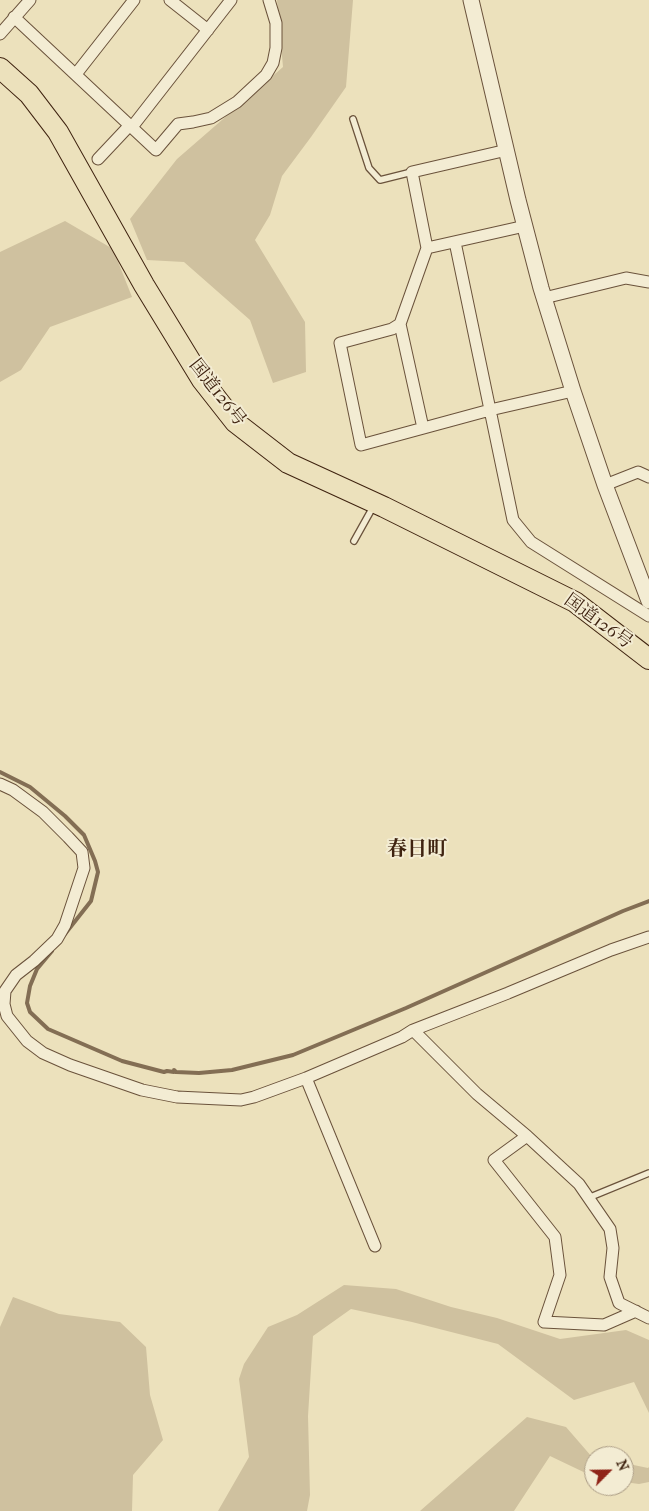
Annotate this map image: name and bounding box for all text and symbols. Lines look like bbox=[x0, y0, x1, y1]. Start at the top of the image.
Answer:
street label: 国道126号 bbox=[184, 355, 250, 431]
street label: 国道126号 bbox=[560, 590, 636, 654]
district label: 春日町 bbox=[387, 838, 447, 862]
north arrow bbox=[584, 1446, 634, 1496]
text: N bbox=[612, 1457, 632, 1474]

